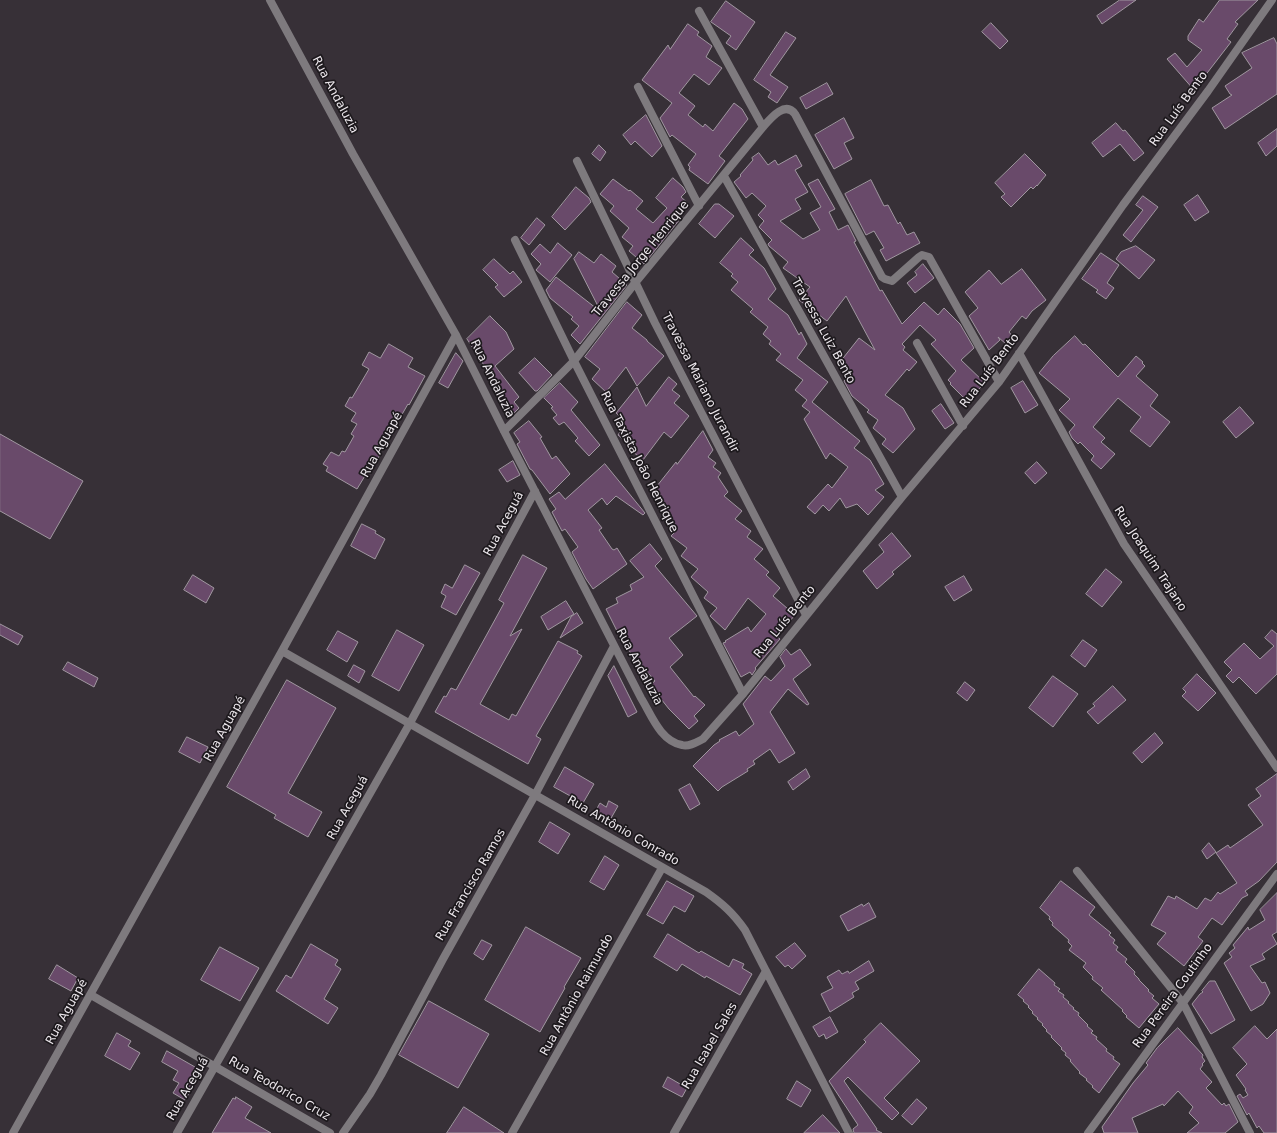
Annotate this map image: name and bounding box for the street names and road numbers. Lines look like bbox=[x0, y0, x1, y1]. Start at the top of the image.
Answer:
street label: Rua Andaluzia bbox=[309, 54, 361, 136]
street label: Rua Luís Bento bbox=[1147, 69, 1211, 149]
street label: Travessa Jorge Henrique bbox=[590, 198, 692, 320]
street label: Travessa Luiz Bento bbox=[788, 276, 858, 386]
street label: Travessa Mariano Jurandir bbox=[658, 311, 742, 455]
street label: Rua Luís Bento bbox=[957, 331, 1023, 411]
street label: Rua Andaluzia bbox=[467, 338, 517, 420]
street label: Rua Taxista João Henrique bbox=[597, 389, 681, 535]
street label: Rua Aguapé bbox=[358, 410, 406, 480]
street label: Rua Aceguá bbox=[481, 489, 527, 559]
street label: Rua Joaquim Trajano bbox=[1111, 504, 1189, 614]
street label: Rua Luís Bento bbox=[751, 583, 819, 661]
street label: Rua Andaluzia bbox=[613, 626, 665, 708]
street label: Rua Aguapé bbox=[201, 694, 249, 764]
street label: Rua Aceguá bbox=[324, 773, 372, 843]
street label: Rua Antônio Conrado bbox=[564, 793, 682, 869]
street label: Rua Francisco Ramos bbox=[433, 826, 509, 944]
street label: Rua Antônio Raimundo bbox=[537, 932, 617, 1058]
street label: Rua Pereira Coutinho bbox=[1130, 941, 1216, 1051]
street label: Rua Aguapé bbox=[43, 977, 91, 1047]
street label: Rua Isabel Sales bbox=[679, 1000, 741, 1092]
street label: Rua Teodorico Cruz bbox=[226, 1054, 332, 1124]
street label: Rua Aceguá bbox=[164, 1055, 212, 1123]

